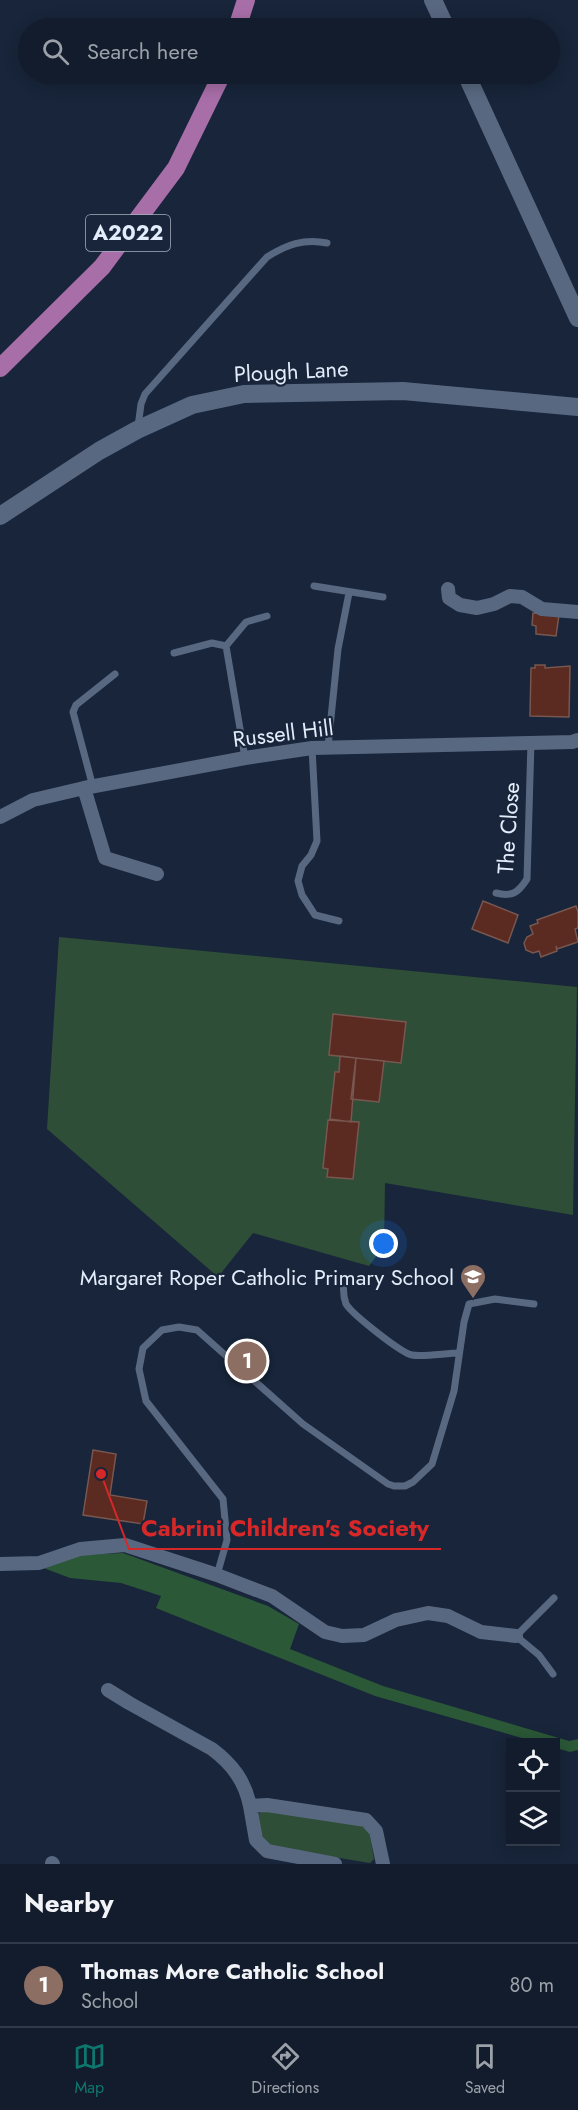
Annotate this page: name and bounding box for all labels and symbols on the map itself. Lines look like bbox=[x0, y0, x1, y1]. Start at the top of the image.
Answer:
road number: A2022 bbox=[86, 215, 170, 251]
street label: Plough Lane bbox=[233, 352, 349, 390]
street label: Russell Hill bbox=[231, 711, 335, 755]
street label: The Close bbox=[489, 781, 527, 875]
your location bbox=[369, 1229, 398, 1258]
place label: Margaret Roper Catholic Primary School bbox=[80, 1261, 454, 1293]
school or university icon: Margaret Roper Catholic Primary School bbox=[458, 1262, 488, 1300]
pin: 1 bbox=[228, 1338, 266, 1384]
callout: Cabrini Children's Society bbox=[129, 1507, 441, 1549]
text: Cabrini Children's Society bbox=[141, 1510, 430, 1545]

